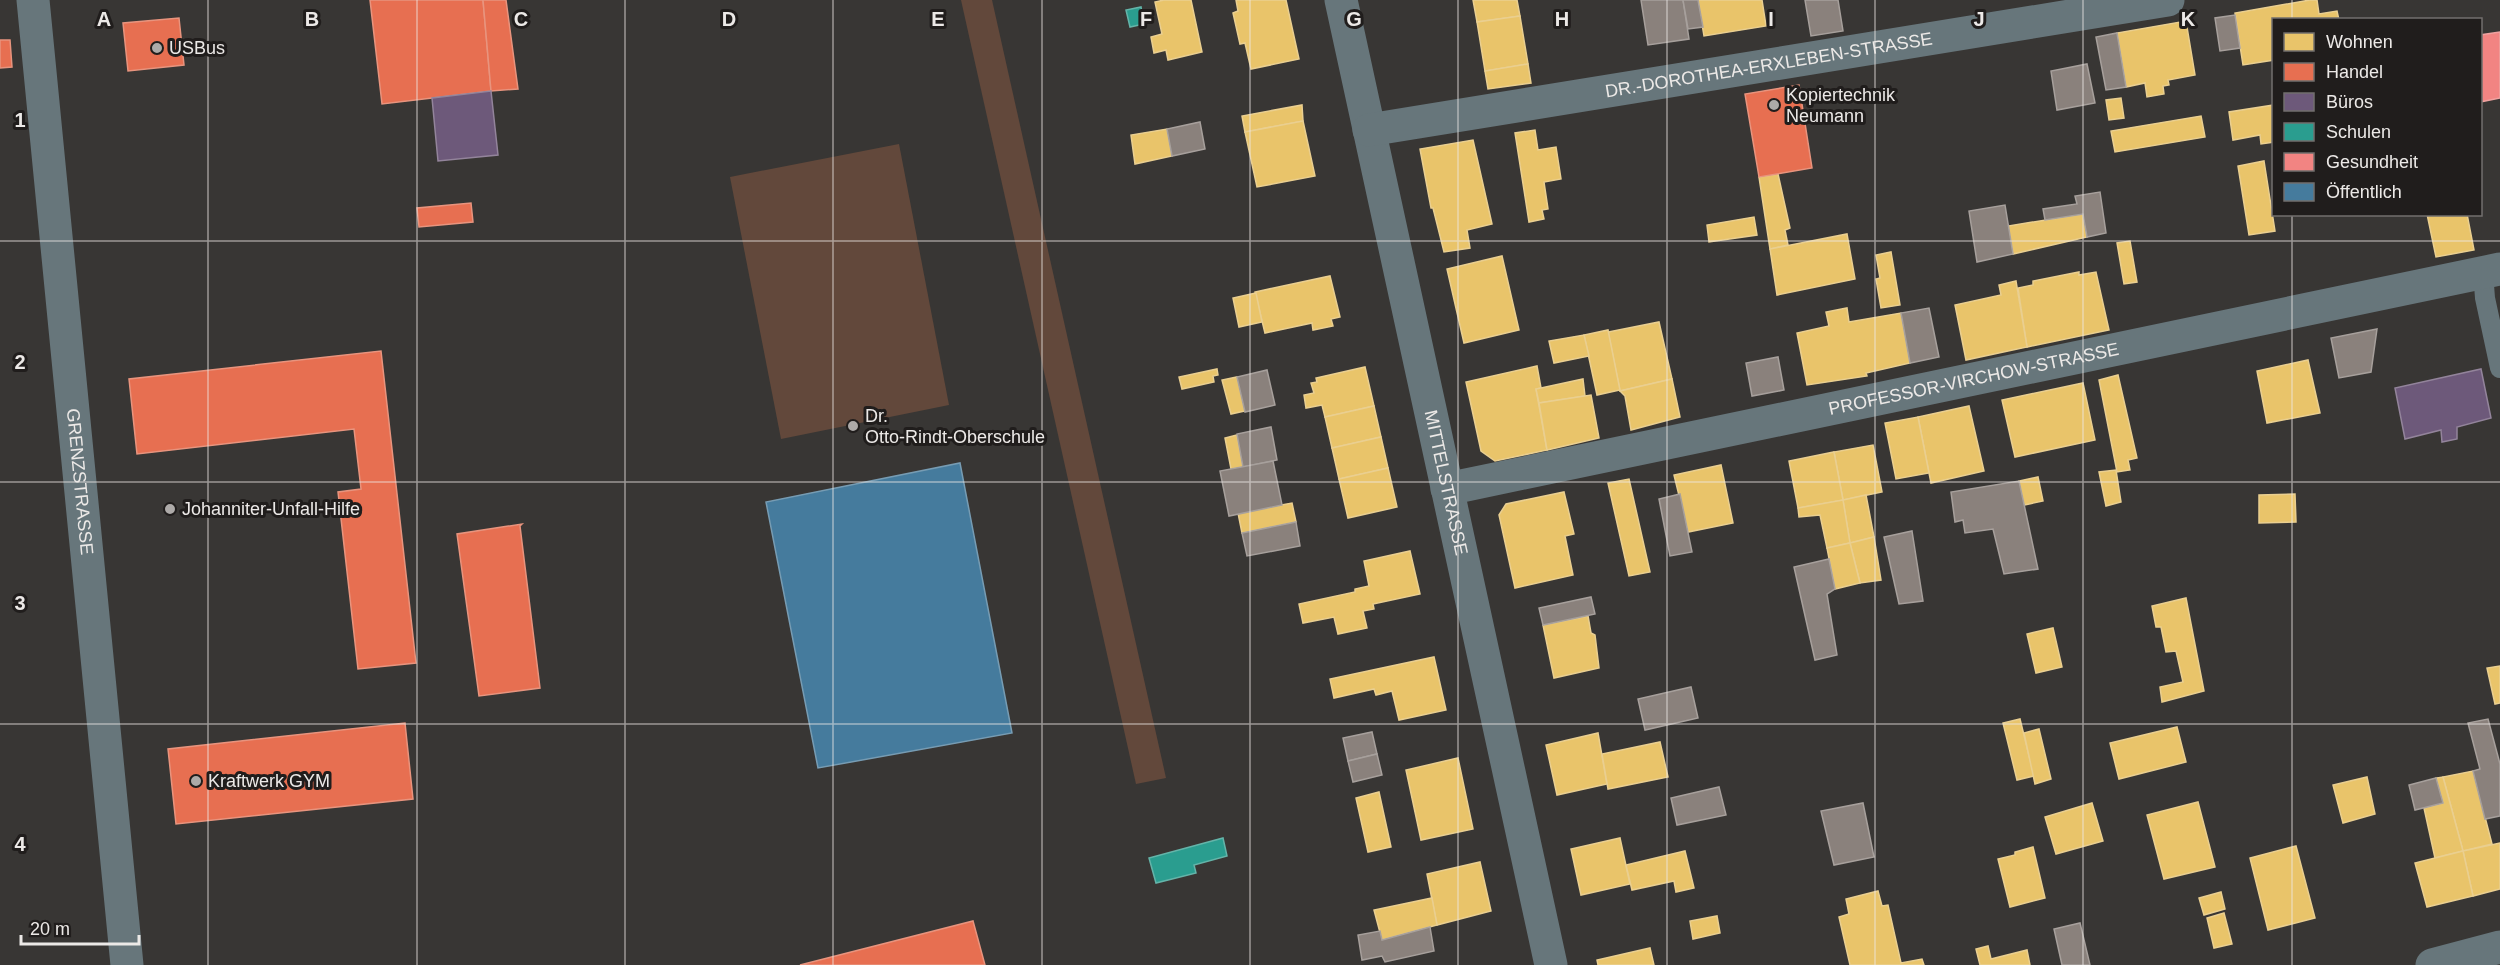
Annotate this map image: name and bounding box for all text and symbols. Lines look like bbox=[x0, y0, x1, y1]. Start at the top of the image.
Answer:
text: A bbox=[97, 8, 111, 30]
text: B bbox=[305, 8, 319, 30]
text: C bbox=[514, 8, 528, 30]
text: D bbox=[722, 8, 736, 30]
text: E bbox=[931, 8, 945, 30]
text: F bbox=[1140, 8, 1152, 30]
text: G bbox=[1346, 8, 1362, 30]
text: H bbox=[1555, 8, 1569, 30]
text: I bbox=[1768, 8, 1774, 30]
text: J bbox=[1973, 8, 1985, 30]
text: K bbox=[2181, 8, 2196, 30]
legend bbox=[2272, 18, 2482, 216]
street label: DR.-DOROTHEA-ERXLEBEN-STRASSE bbox=[1604, 28, 1934, 101]
text: Wohnen bbox=[2326, 32, 2393, 52]
place label: USBus bbox=[169, 38, 225, 58]
marker: USBus bbox=[150, 41, 164, 55]
text: Handel bbox=[2326, 62, 2383, 82]
place label: Kopiertechnik Neumann bbox=[1786, 85, 1896, 126]
text: Büros bbox=[2326, 92, 2373, 112]
marker: Kopiertechnik Neumann bbox=[1767, 98, 1781, 112]
text: 1 bbox=[14, 109, 26, 131]
text: Schulen bbox=[2326, 122, 2391, 142]
text: Gesundheit bbox=[2326, 152, 2418, 172]
text: Öffentlich bbox=[2326, 182, 2402, 202]
street label: PROFESSOR-VIRCHOW-STRASSE bbox=[1827, 339, 2120, 419]
text: 2 bbox=[14, 351, 26, 373]
place label: Dr. Otto-Rindt-Oberschule bbox=[865, 406, 1045, 447]
street label: GRENZSTRASSE bbox=[63, 408, 97, 556]
street label: MITTELSTRASSE bbox=[1421, 408, 1472, 557]
marker: Dr. Otto-Rindt-Oberschule bbox=[846, 419, 860, 433]
place label: Johanniter-Unfall-Hilfe bbox=[182, 499, 360, 519]
marker: Johanniter-Unfall-Hilfe bbox=[163, 502, 177, 516]
text: 3 bbox=[14, 592, 26, 614]
place label: Kraftwerk GYM bbox=[208, 771, 330, 791]
marker: Kraftwerk GYM bbox=[189, 774, 203, 788]
text: 4 bbox=[14, 833, 26, 855]
scale bar bbox=[21, 908, 140, 946]
text: 20 m bbox=[30, 919, 70, 939]

